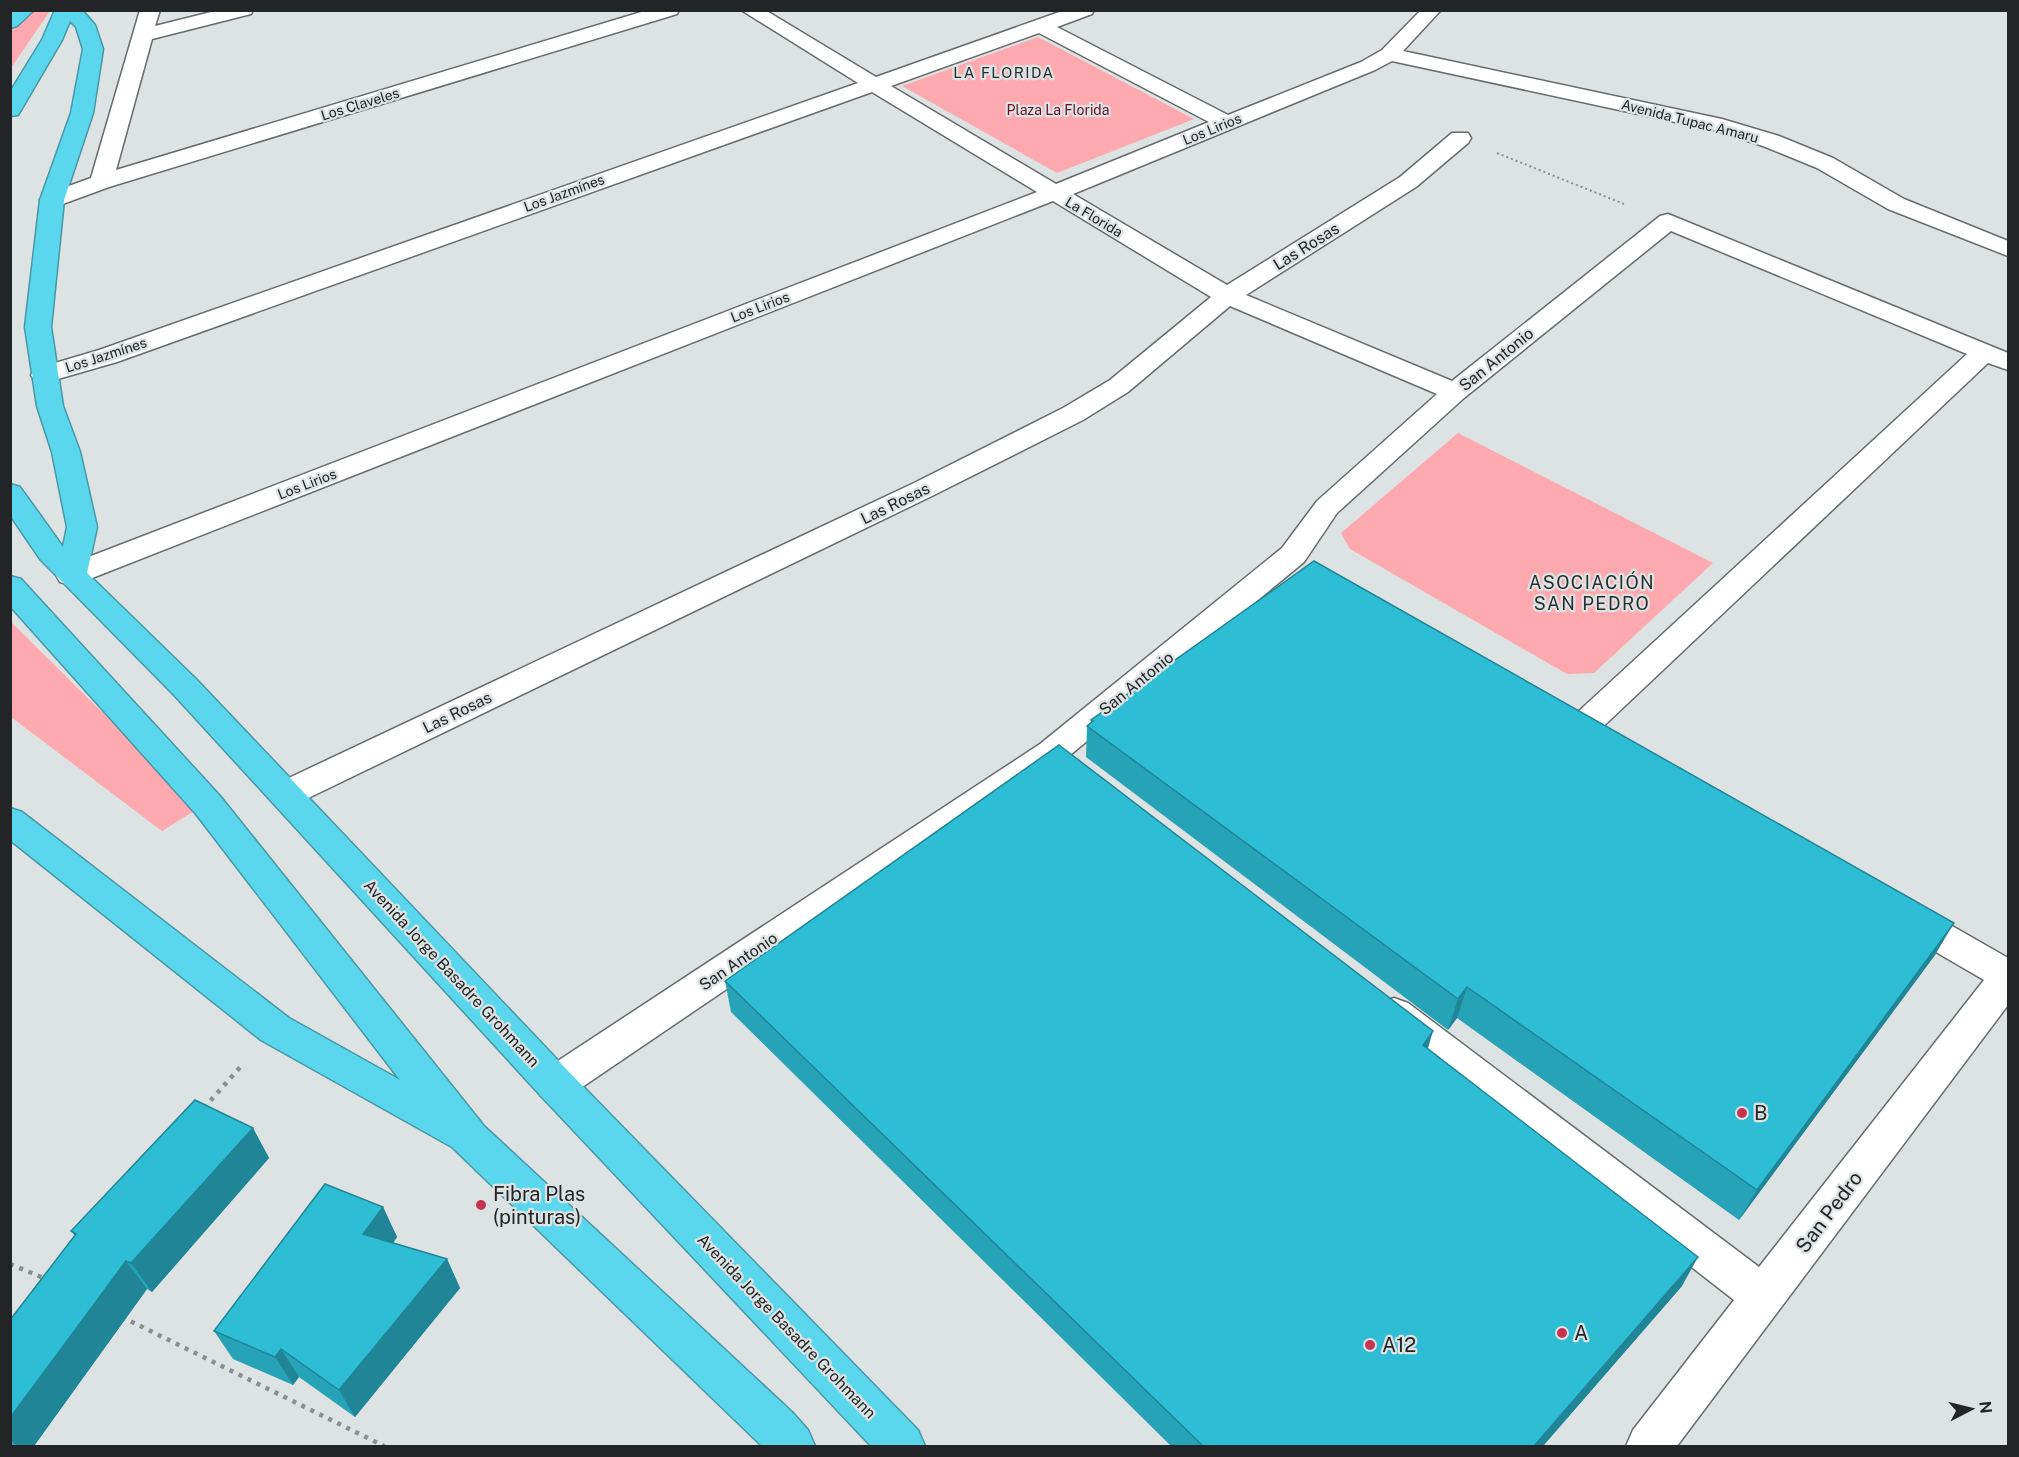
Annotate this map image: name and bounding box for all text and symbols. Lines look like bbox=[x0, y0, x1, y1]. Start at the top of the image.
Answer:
district label: LA FLORIDA bbox=[953, 64, 1055, 81]
street label: Los Claveles bbox=[319, 84, 401, 124]
street label: Avenida Tupac Amaru bbox=[1620, 96, 1760, 146]
park label: Plaza La Florida bbox=[1007, 102, 1109, 118]
street label: Los Lirios bbox=[1180, 110, 1244, 148]
street label: Los Jazmínes bbox=[521, 171, 607, 215]
street label: La Florida bbox=[1062, 194, 1126, 240]
street label: Las Rosas bbox=[1270, 219, 1343, 274]
street label: Los Lirios bbox=[728, 288, 792, 326]
street label: San Antonio bbox=[1455, 324, 1537, 395]
street label: Los Jazmínes bbox=[63, 334, 149, 376]
street label: Los Lirios bbox=[275, 465, 339, 503]
street label: Las Rosas bbox=[858, 479, 933, 528]
district label: ASOCIACIÓN SAN PEDRO bbox=[1529, 571, 1655, 614]
street label: San Antonio bbox=[1095, 648, 1177, 719]
street label: Las Rosas bbox=[420, 688, 495, 737]
street label: Avenida Jorge Basadre Grohmann bbox=[360, 876, 543, 1071]
street label: San Antonio bbox=[696, 928, 781, 995]
place label: B bbox=[1754, 1101, 1767, 1125]
marker: B bbox=[1735, 1106, 1749, 1120]
street label: San Pedro bbox=[1791, 1167, 1867, 1257]
place label: Fibra Plas (pinturas) bbox=[493, 1182, 585, 1229]
marker: Fibra Plas (pinturas) bbox=[474, 1198, 488, 1212]
street label: Avenida Jorge Basadre Grohmann bbox=[693, 1230, 880, 1422]
place label: A bbox=[1574, 1321, 1588, 1345]
marker: A bbox=[1555, 1326, 1569, 1340]
place label: A12 bbox=[1382, 1333, 1416, 1357]
marker: A12 bbox=[1363, 1338, 1377, 1352]
north arrow bbox=[1941, 1379, 2001, 1439]
text: N bbox=[1975, 1400, 1996, 1415]

